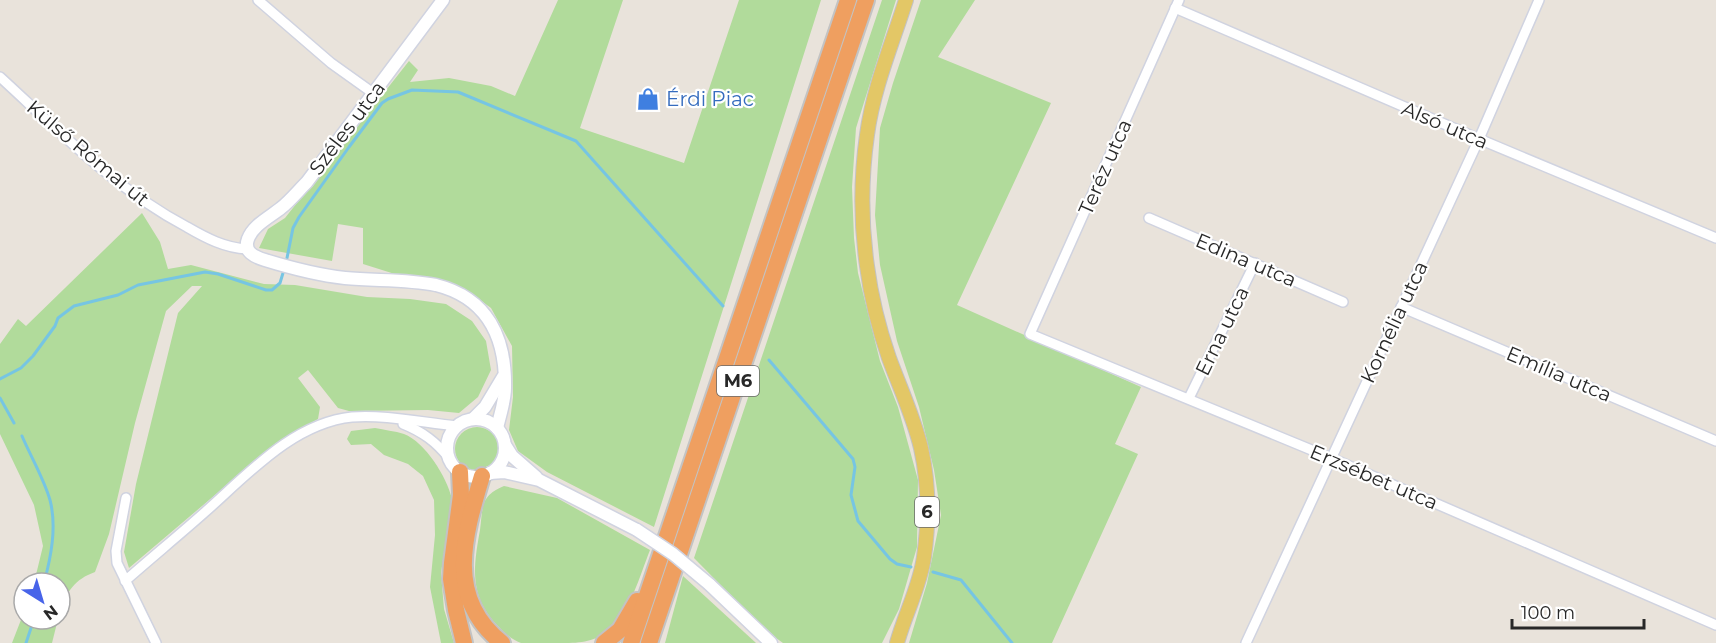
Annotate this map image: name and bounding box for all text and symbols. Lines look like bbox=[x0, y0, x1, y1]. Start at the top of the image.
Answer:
street label: Széles utca bbox=[304, 76, 390, 180]
shop icon: Érdi Piac bbox=[635, 86, 661, 112]
place label: Érdi Piac bbox=[666, 87, 754, 111]
street label: Külső Római út bbox=[22, 95, 154, 211]
street label: Alsó utca bbox=[1398, 96, 1492, 154]
street label: Teréz utca bbox=[1073, 116, 1137, 218]
street label: Edina utca bbox=[1192, 228, 1300, 292]
street label: Kornélia utca bbox=[1355, 257, 1433, 387]
street label: Erna utca bbox=[1190, 283, 1254, 379]
street label: Emília utca bbox=[1503, 341, 1615, 407]
road number: M6 bbox=[717, 366, 759, 396]
street label: Erzsébet utca bbox=[1306, 439, 1442, 515]
road number: 6 bbox=[915, 497, 939, 527]
north arrow bbox=[12, 571, 72, 631]
scale bar bbox=[1512, 592, 1644, 630]
text: N bbox=[40, 601, 62, 624]
text: 100 m bbox=[1521, 602, 1575, 624]

